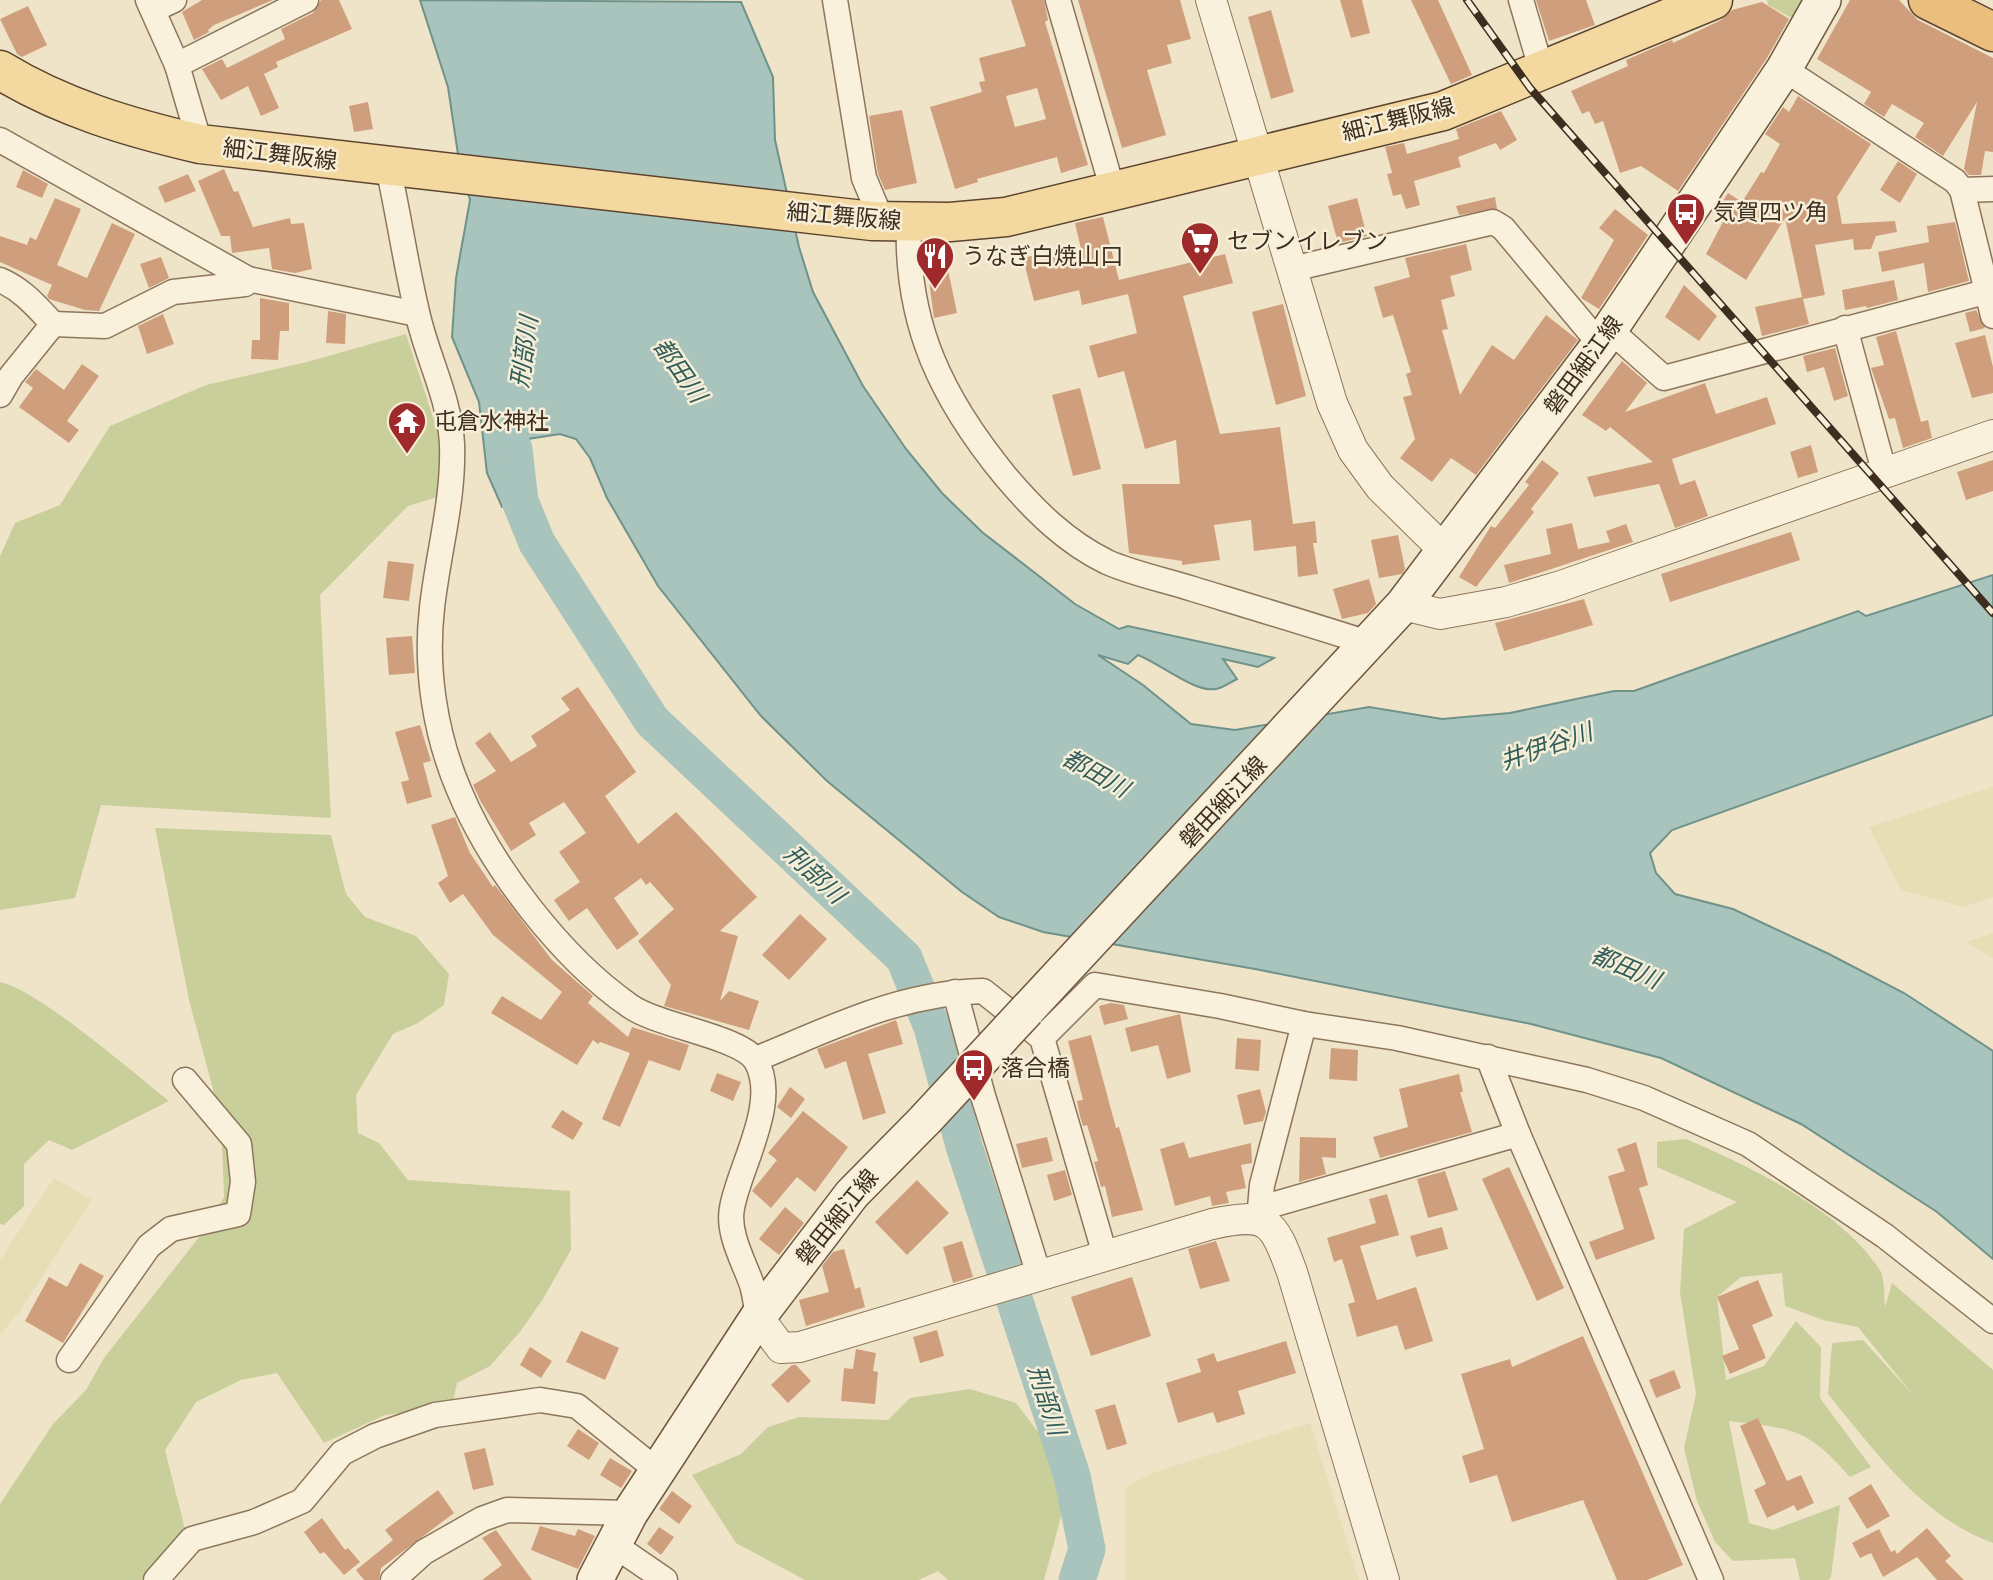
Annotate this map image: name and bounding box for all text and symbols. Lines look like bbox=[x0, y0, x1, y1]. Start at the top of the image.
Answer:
street label: 細江舞阪線 bbox=[1339, 92, 1457, 146]
street label: 細江舞阪線 bbox=[221, 133, 339, 175]
bus stop icon: 気賀四ツ角 bbox=[1665, 191, 1707, 246]
street label: 細江舞阪線 bbox=[785, 197, 903, 235]
place label: 気賀四ツ角 bbox=[1713, 198, 1828, 226]
supermarket icon: セブンイレブン bbox=[1179, 220, 1221, 275]
place label: セブンイレブン bbox=[1227, 227, 1388, 255]
restaurant icon: うなぎ白焼山口 bbox=[914, 235, 956, 290]
place label: うなぎ白焼山口 bbox=[962, 242, 1123, 270]
street label: 磐田細江線 bbox=[1538, 310, 1628, 420]
water label: 刑部川 bbox=[505, 311, 544, 390]
water label: 都田川 bbox=[647, 332, 714, 410]
temple icon: 屯倉水神社 bbox=[386, 400, 428, 455]
place label: 屯倉水神社 bbox=[434, 407, 549, 435]
water label: 井伊谷川 bbox=[1496, 716, 1599, 775]
water label: 都田川 bbox=[1057, 743, 1137, 805]
street label: 磐田細江線 bbox=[1174, 750, 1272, 854]
water label: 刑部川 bbox=[779, 839, 853, 911]
water label: 都田川 bbox=[1587, 940, 1668, 996]
bus stop icon: 落合橋 bbox=[953, 1047, 995, 1102]
place label: 落合橋 bbox=[1001, 1054, 1070, 1082]
street label: 磐田細江線 bbox=[790, 1164, 884, 1270]
water label: 刑部川 bbox=[1022, 1361, 1073, 1442]

